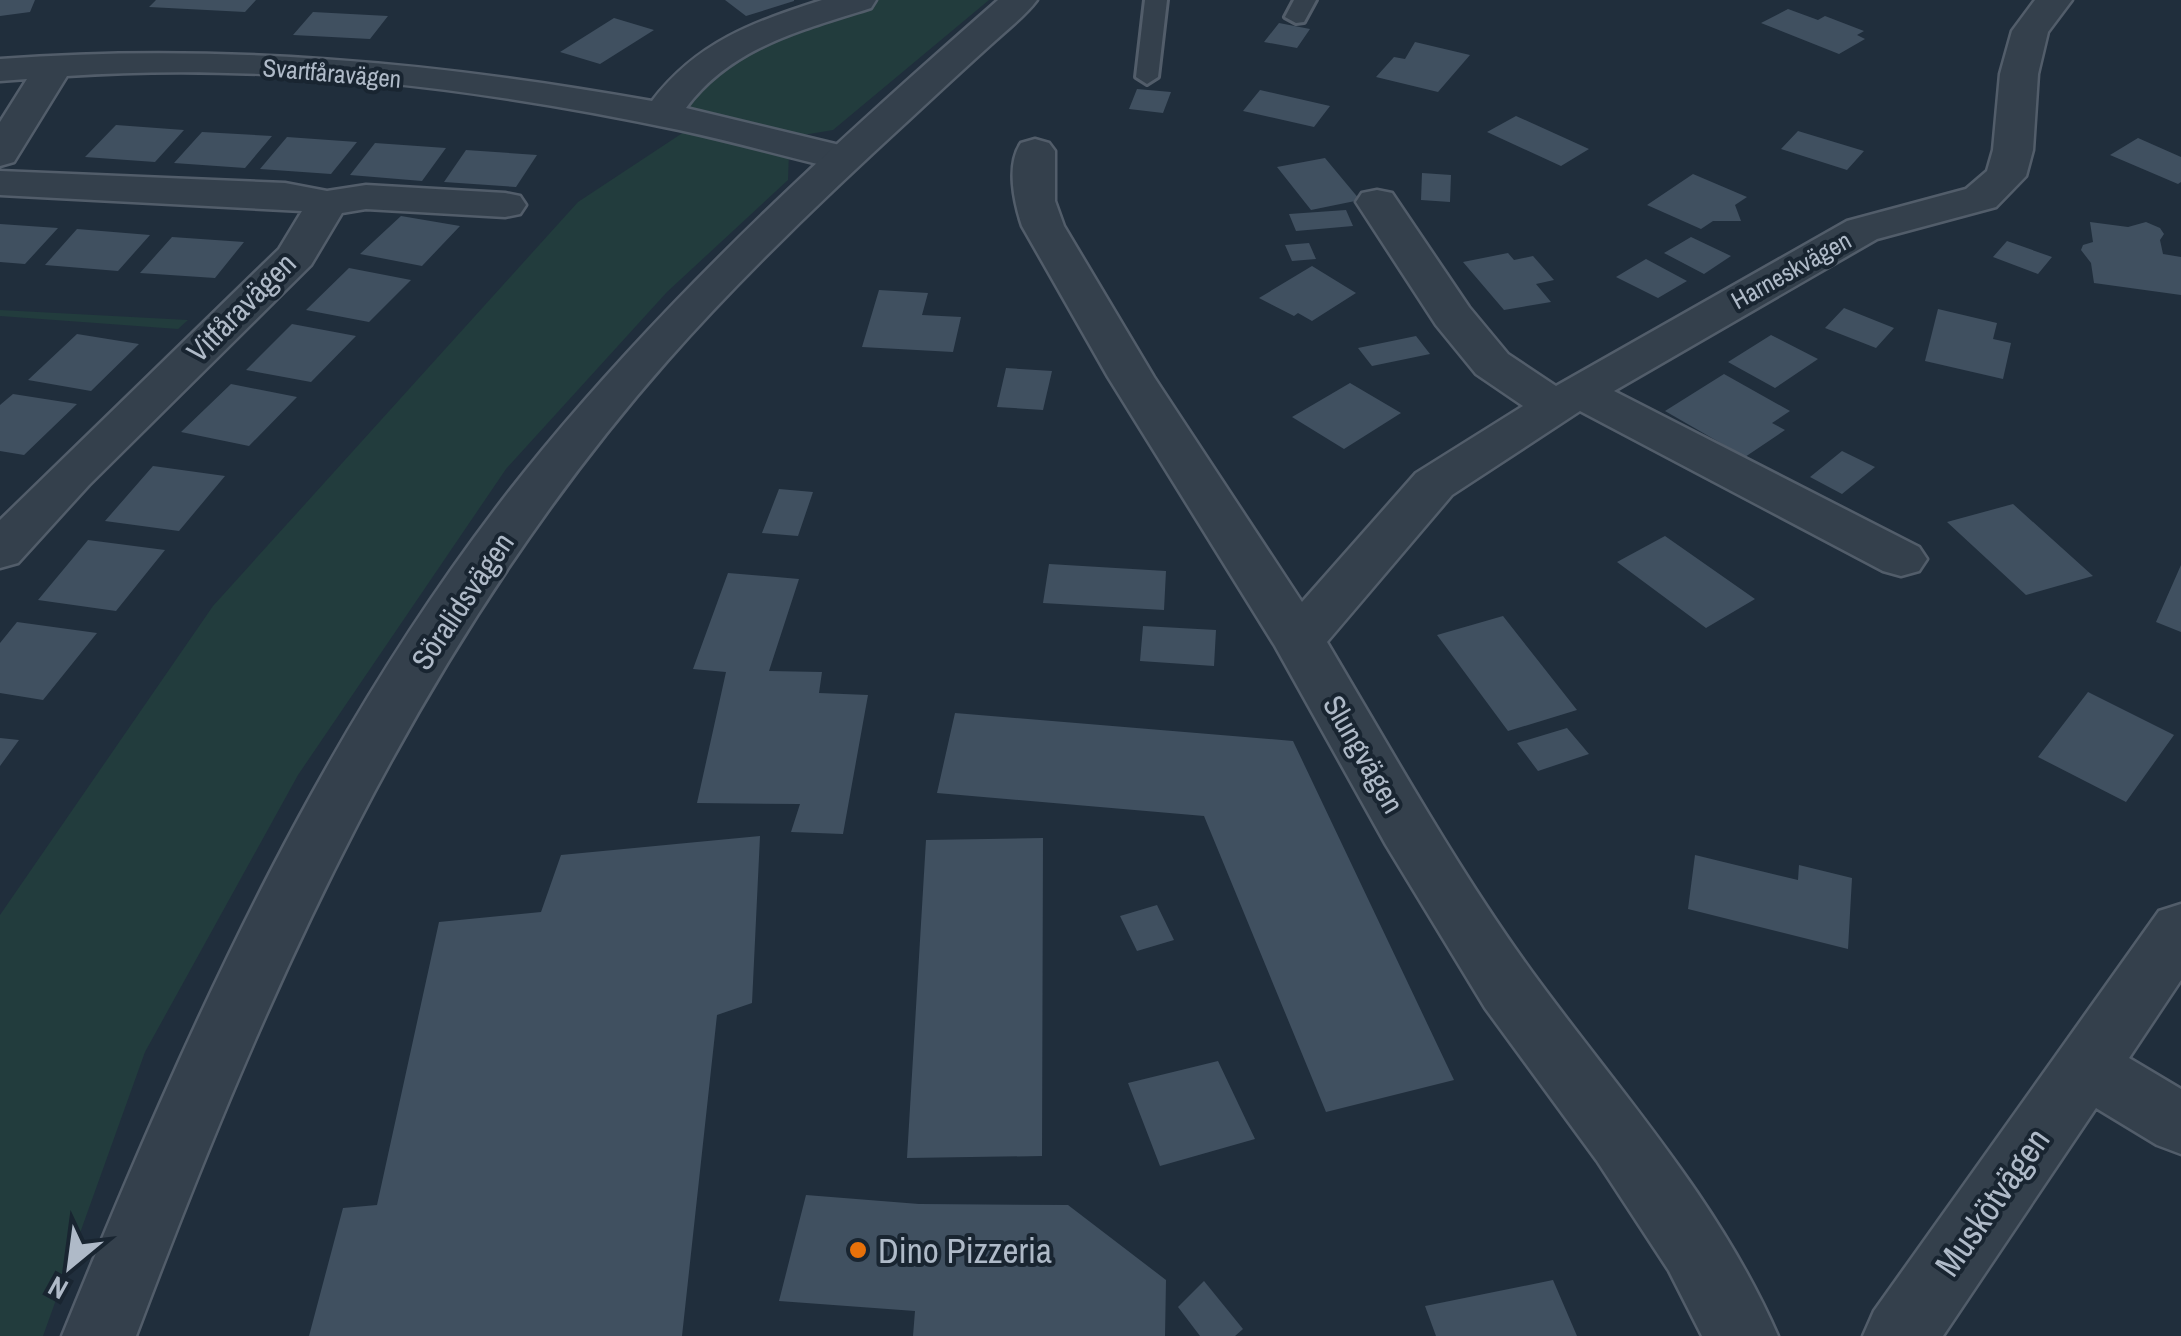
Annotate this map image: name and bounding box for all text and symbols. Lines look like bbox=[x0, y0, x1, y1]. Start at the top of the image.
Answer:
street label: Svartfåravägen bbox=[261, 50, 403, 96]
street label: Harneskvägen bbox=[1725, 223, 1857, 317]
street label: Vitfåravägen bbox=[178, 244, 304, 370]
street label: Söralidsvägen bbox=[401, 525, 523, 677]
street label: Slungvägen bbox=[1314, 688, 1414, 820]
street label: Muskötvägen bbox=[1924, 1119, 2060, 1285]
north arrow bbox=[20, 1216, 120, 1316]
place label: Dino Pizzeria bbox=[878, 1227, 1052, 1274]
marker: Dino Pizzeria bbox=[847, 1239, 869, 1261]
text: N bbox=[41, 1267, 74, 1309]

